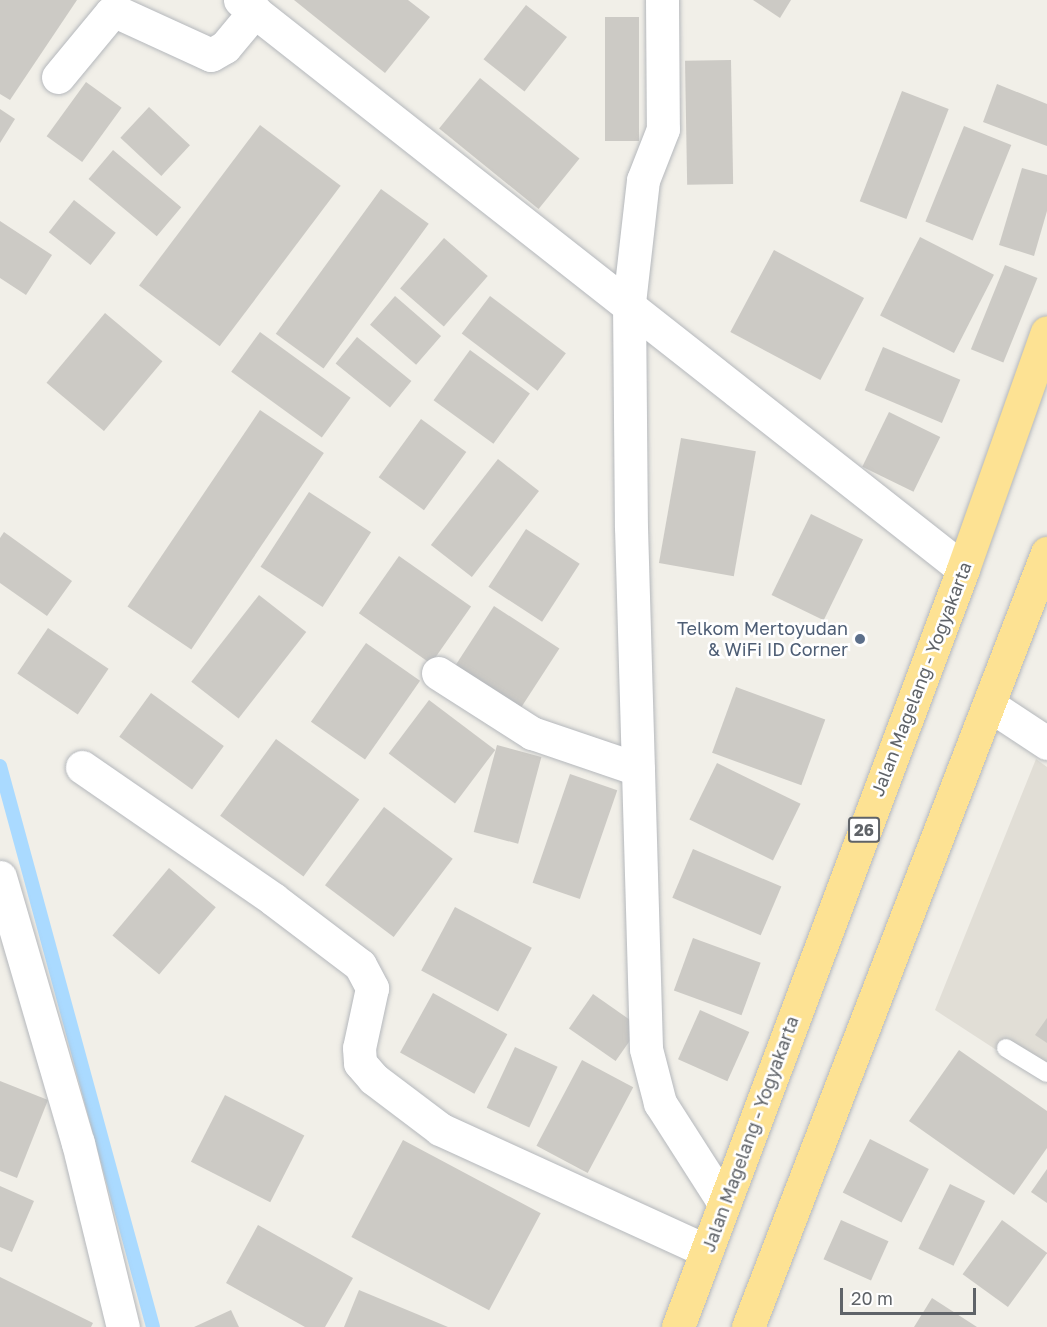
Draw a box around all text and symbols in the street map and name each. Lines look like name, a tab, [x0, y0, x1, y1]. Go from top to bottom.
street label: Jalan Magelang - Yogyakarta	[866, 559, 976, 799]
place label: Telkom Mertoyudan & WiFi ID Corner	[677, 618, 848, 660]
marker: Telkom Mertoyudan & WiFi ID Corner	[853, 632, 867, 646]
road number: 26	[848, 817, 880, 843]
street label: Jalan Magelang - Yogyakarta	[697, 1013, 803, 1255]
scale bar	[843, 1276, 980, 1314]
text: 20 m	[851, 1287, 893, 1309]

